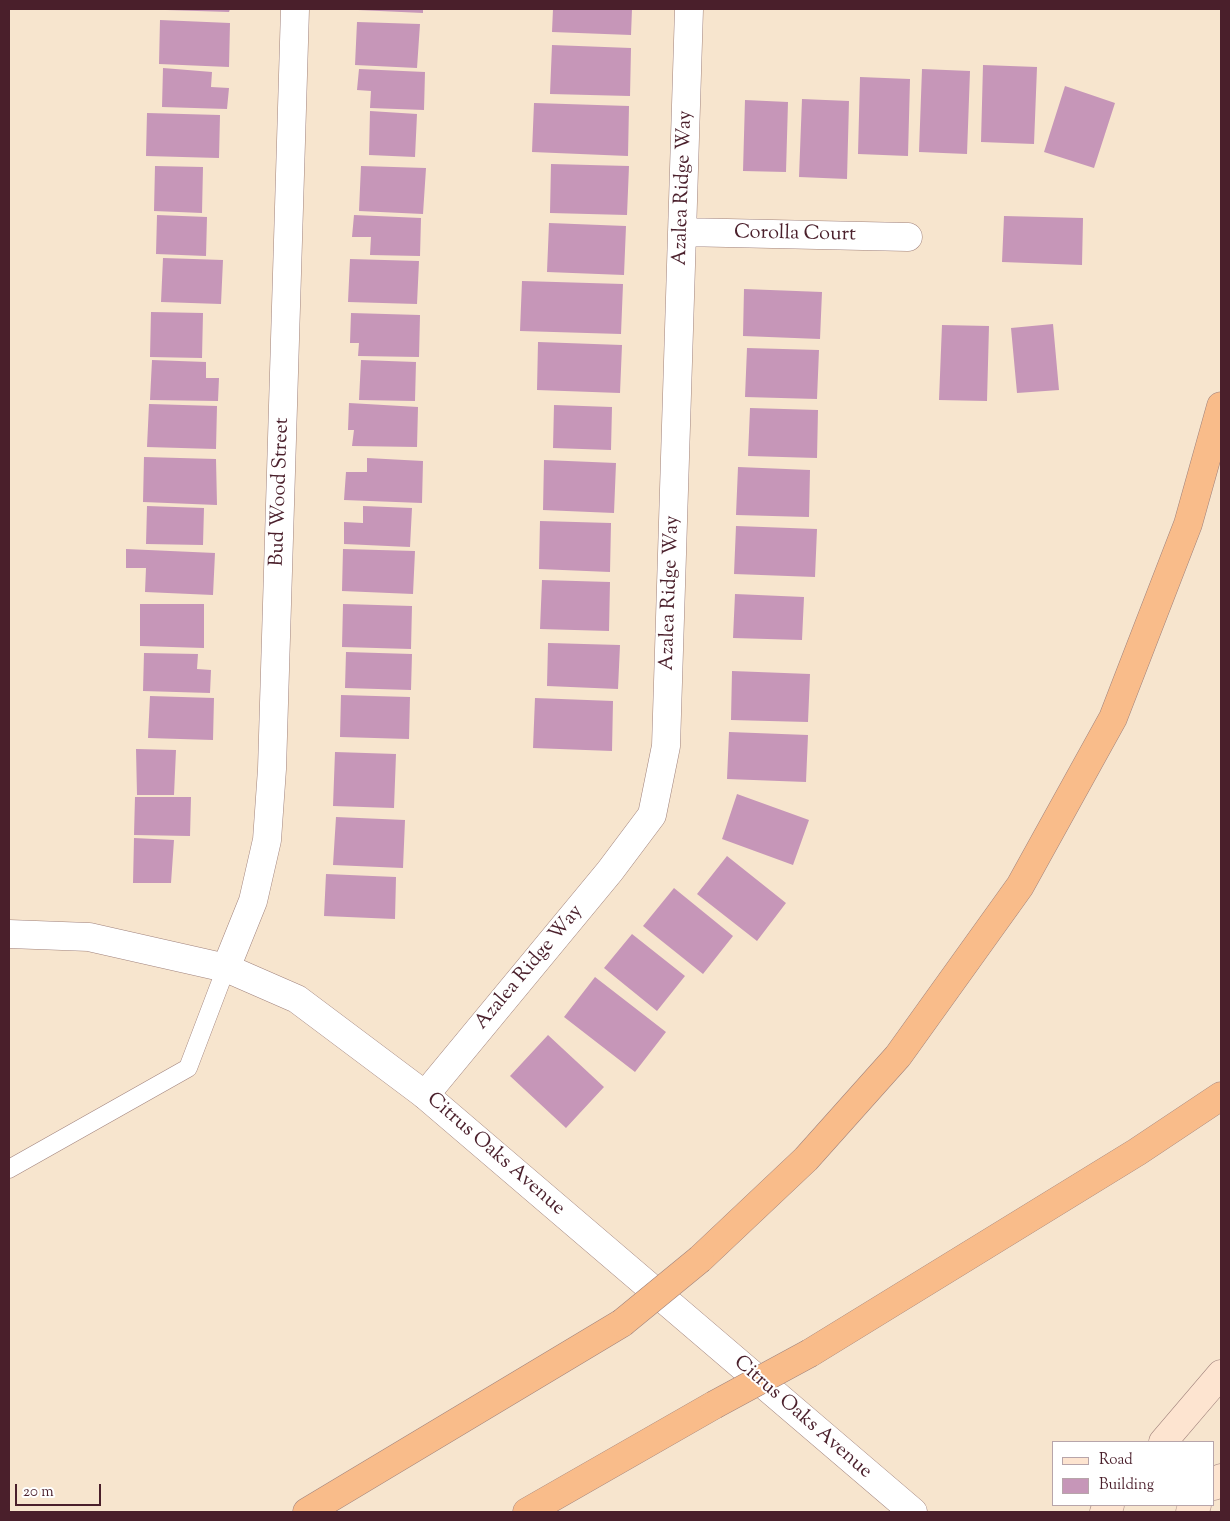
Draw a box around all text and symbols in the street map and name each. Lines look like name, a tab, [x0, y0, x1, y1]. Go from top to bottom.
street label: Azalea Ridge Way	[669, 110, 699, 266]
street label: Corolla Court	[734, 222, 856, 248]
street label: Bud Wood Street	[266, 417, 296, 567]
street label: Azalea Ridge Way	[656, 515, 686, 671]
street label: Azalea Ridge Way	[471, 901, 589, 1035]
street label: Citrus Oaks Avenue	[421, 1088, 569, 1222]
street label: Citrus Oaks Avenue	[728, 1351, 876, 1485]
legend	[1052, 1441, 1215, 1506]
text: Road	[1099, 1450, 1133, 1471]
scale bar	[18, 1474, 104, 1506]
text: Building	[1099, 1475, 1154, 1496]
text: 20 m	[23, 1482, 54, 1503]

